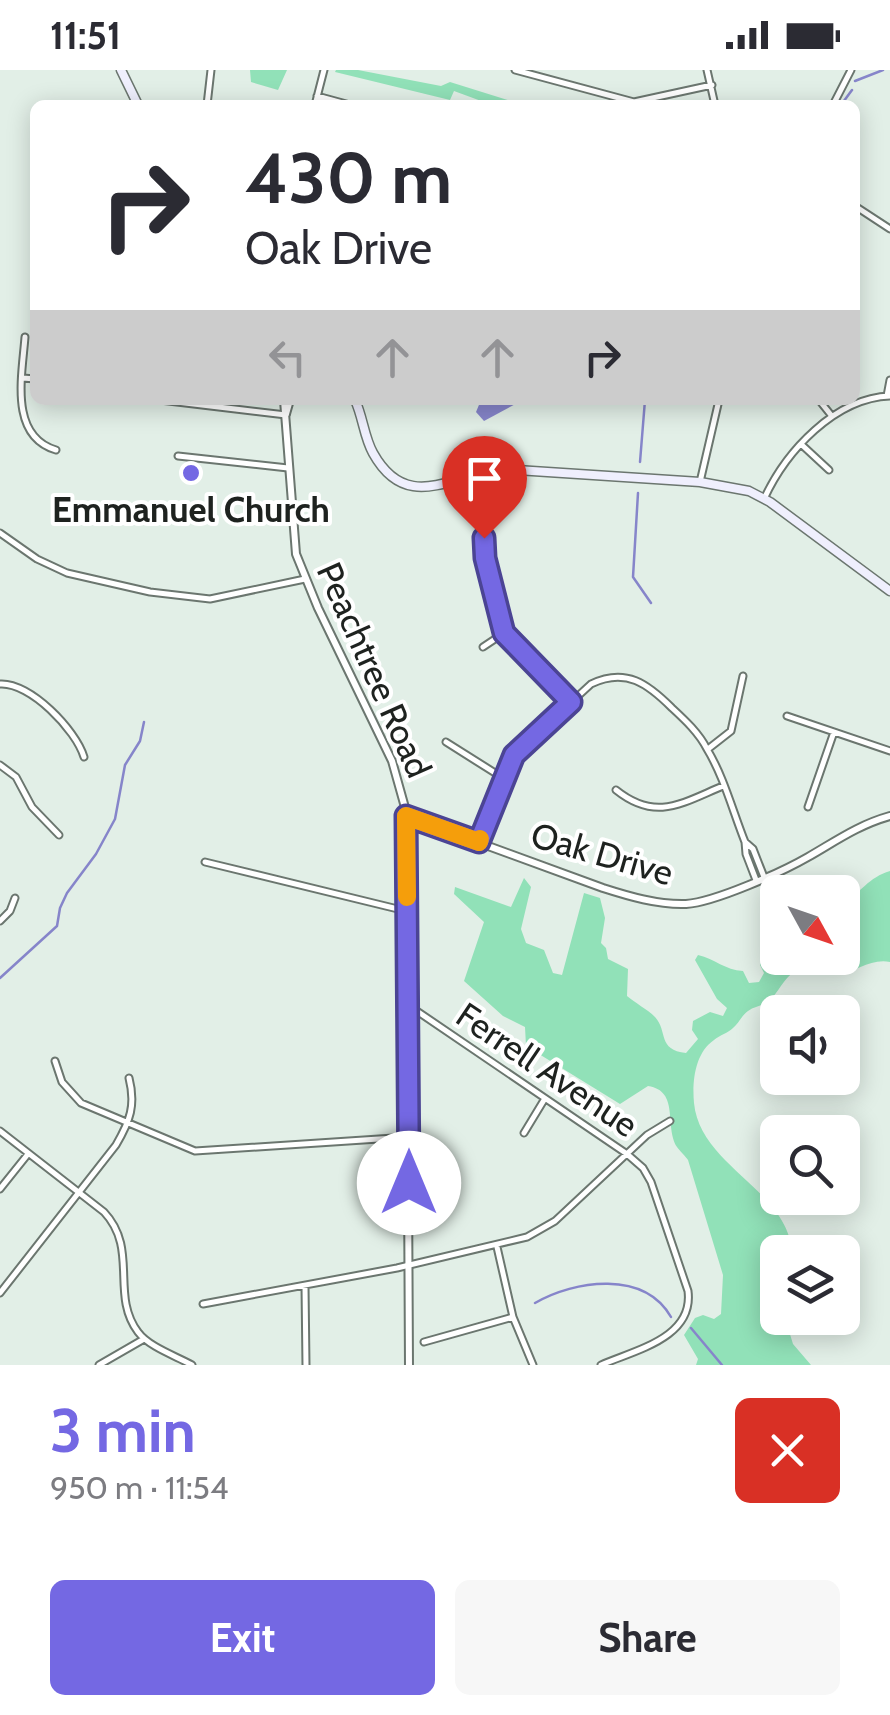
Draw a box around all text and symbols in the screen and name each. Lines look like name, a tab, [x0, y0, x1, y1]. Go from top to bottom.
text: 11:51	[50, 12, 121, 59]
text: 430 m	[245, 135, 452, 221]
icon: right	[80, 140, 210, 270]
text: Oak Drive	[245, 221, 432, 275]
icon: left	[260, 330, 315, 385]
icon: ahead	[365, 330, 420, 385]
icon: ahead	[470, 330, 525, 385]
icon: right	[575, 330, 630, 385]
pin	[442, 436, 527, 539]
icon: arrive	[457, 451, 512, 506]
marker: Emmanuel Church	[180, 462, 202, 484]
place label: Emmanuel Church	[52, 488, 330, 531]
street label: Peachtree Road	[308, 556, 441, 784]
street label: Oak Drive	[526, 813, 678, 894]
north arrow	[760, 875, 860, 975]
map controls	[760, 875, 860, 1335]
street label: Ferrell Avenue	[448, 993, 646, 1146]
button: sound	[760, 995, 860, 1095]
button: search	[760, 1115, 860, 1215]
position arrow	[357, 1131, 461, 1235]
button: layers	[760, 1235, 860, 1335]
text: 3 min	[50, 1394, 196, 1467]
button: close	[735, 1398, 840, 1503]
text: 950 m · 11:54	[50, 1468, 228, 1507]
button: Exit	[50, 1580, 435, 1695]
button: Share	[455, 1580, 840, 1695]

